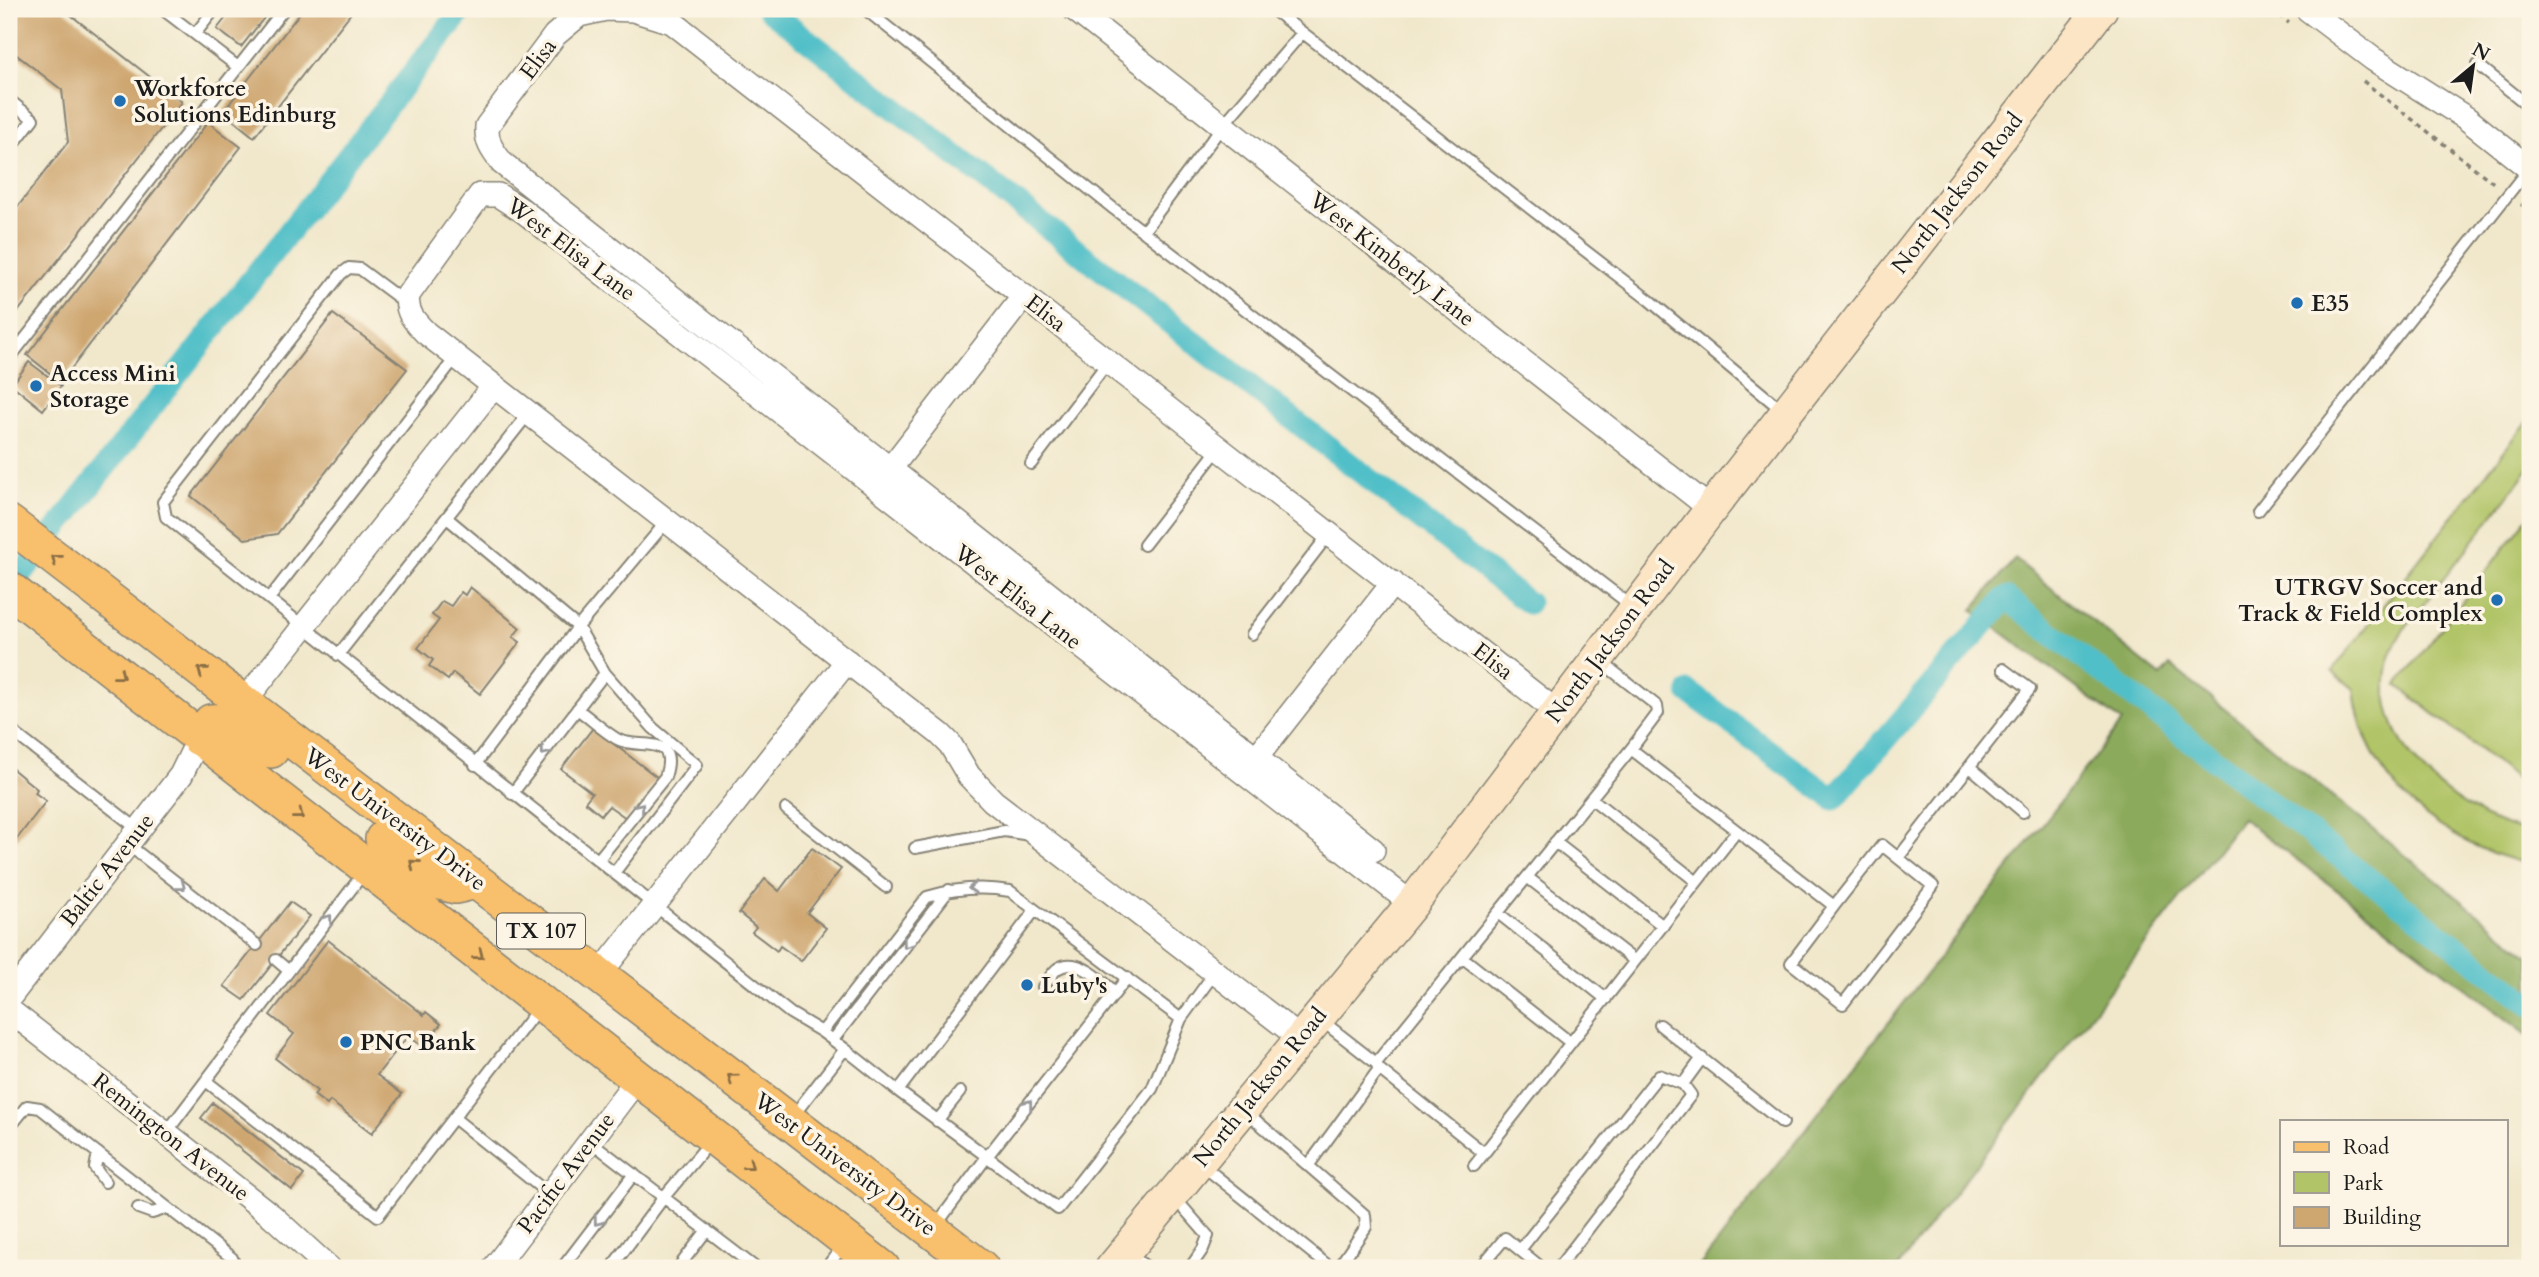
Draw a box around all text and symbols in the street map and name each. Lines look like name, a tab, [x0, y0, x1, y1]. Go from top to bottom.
street label: Elisa	[512, 32, 564, 86]
north arrow	[2438, 32, 2508, 102]
text: N	[2467, 37, 2495, 68]
place label: Workforce Solutions Edinburg	[133, 73, 336, 130]
marker: Workforce Solutions Edinburg	[112, 93, 128, 109]
street label: North Jackson Road	[1884, 105, 2030, 280]
street label: West Kimberly Lane	[1302, 184, 1481, 334]
street label: West Elisa Lane	[499, 189, 642, 308]
street label: Elisa	[1019, 287, 1073, 339]
place label: E35	[2311, 288, 2349, 319]
marker: E35	[2289, 295, 2305, 311]
place label: Access Mini Storage	[50, 358, 176, 415]
marker: Access Mini Storage	[28, 378, 44, 394]
street label: West Elisa Lane	[947, 537, 1088, 657]
street label: North Jackson Road	[1538, 552, 1682, 729]
one-way arrow	[51, 554, 64, 567]
place label: UTRGV Soccer and Track & Field Complex	[2238, 572, 2484, 629]
marker: UTRGV Soccer and Track & Field Complex	[2489, 592, 2505, 608]
street label: Elisa	[1466, 635, 1520, 687]
one-way arrow	[197, 666, 210, 679]
one-way arrow	[112, 667, 125, 680]
street label: West University Drive	[297, 739, 493, 898]
one-way arrow	[540, 743, 553, 756]
one-way arrow	[632, 803, 645, 815]
street label: Baltic Avenue	[53, 807, 161, 933]
one-way arrow	[292, 807, 304, 820]
one-way arrow	[410, 860, 422, 873]
one-way arrow	[174, 878, 186, 891]
one-way arrow	[967, 881, 978, 896]
road number: TX 107	[497, 914, 585, 948]
one-way arrow	[320, 915, 333, 927]
one-way arrow	[903, 936, 916, 948]
one-way arrow	[471, 946, 484, 959]
place label: Luby's	[1041, 970, 1108, 1001]
marker: Luby's	[1019, 977, 1035, 993]
street label: North Jackson Road	[1186, 1000, 1334, 1173]
place label: PNC Bank	[360, 1027, 476, 1058]
marker: PNC Bank	[338, 1034, 354, 1050]
street label: Remington Avenue	[86, 1066, 256, 1208]
one-way arrow	[728, 1073, 740, 1086]
street label: West University Drive	[747, 1084, 943, 1243]
one-way arrow	[1020, 1099, 1033, 1111]
street label: Pacific Avenue	[510, 1106, 622, 1240]
legend	[2280, 1120, 2508, 1246]
text: Road	[2343, 1133, 2389, 1162]
one-way arrow	[742, 1156, 754, 1169]
text: Park	[2343, 1169, 2384, 1198]
text: Building	[2343, 1203, 2421, 1232]
one-way arrow	[593, 1214, 606, 1226]

